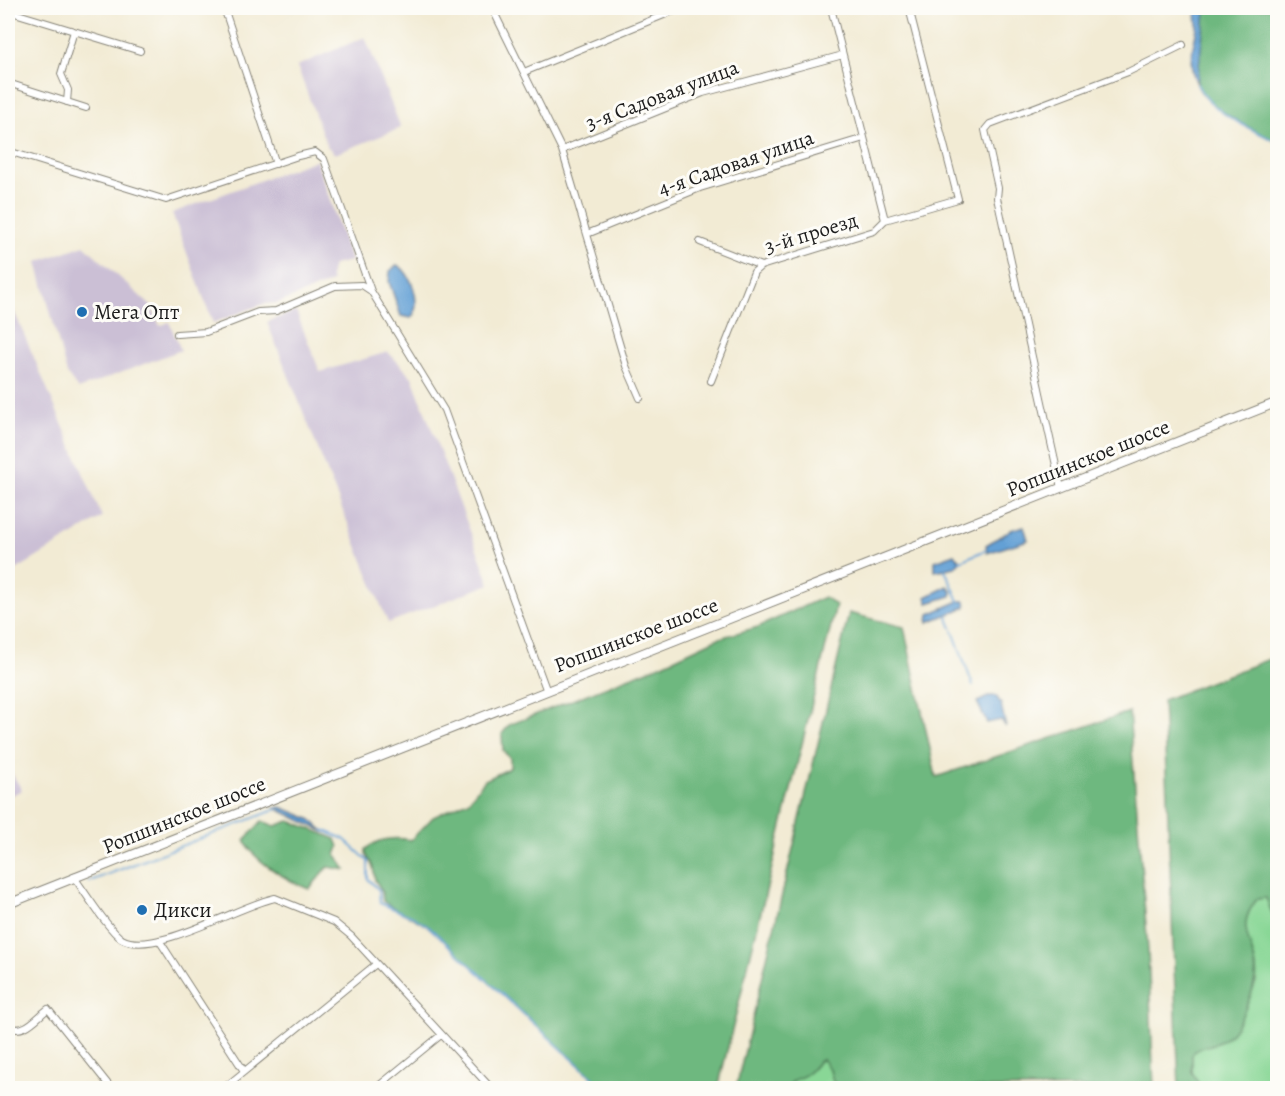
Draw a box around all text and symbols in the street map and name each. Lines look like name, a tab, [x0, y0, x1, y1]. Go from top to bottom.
street label: 3-я Садовая улица	[581, 53, 743, 137]
street label: 4-я Садовая улица	[655, 123, 818, 203]
street label: 3-й проезд	[761, 206, 861, 260]
place label: Мега Опт	[94, 298, 179, 326]
marker: Мега Опт	[75, 305, 89, 319]
street label: Ропшинское шоссе	[1002, 412, 1174, 504]
street label: Ропшинское шоссе	[550, 591, 722, 679]
street label: Ропшинское шоссе	[98, 769, 270, 861]
place label: Дикси	[154, 896, 212, 924]
marker: Дикси	[135, 903, 149, 917]

